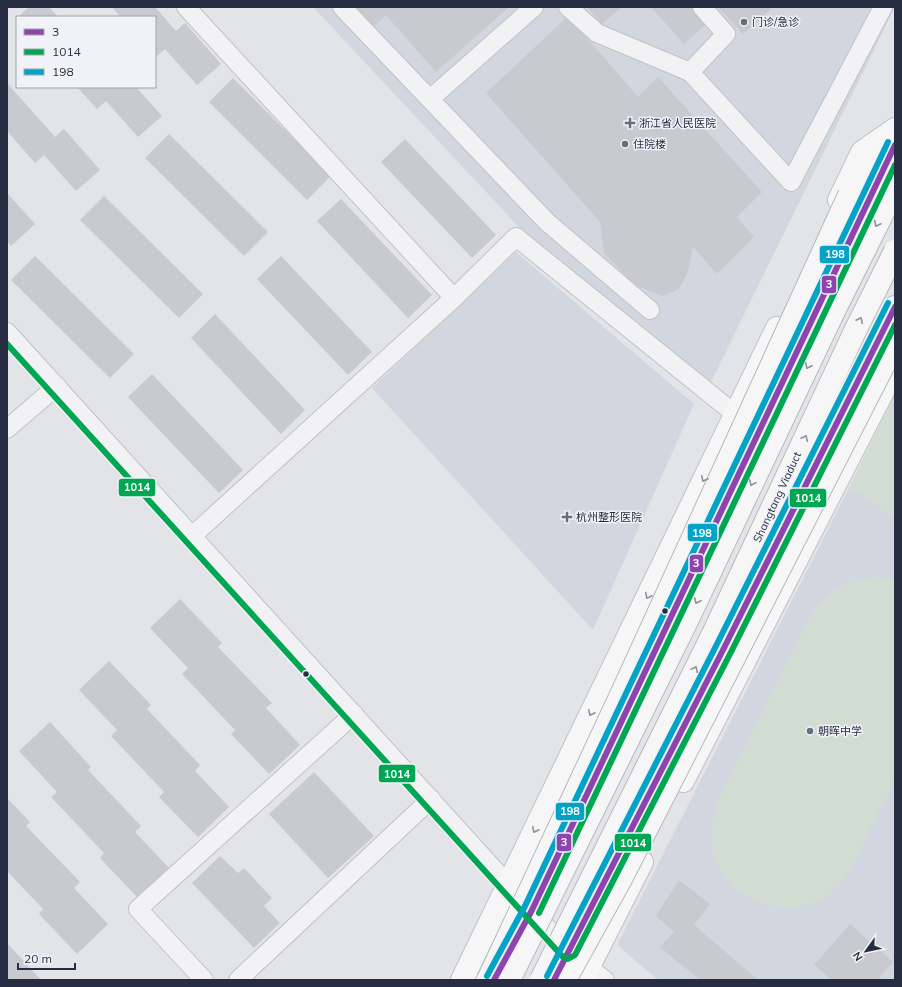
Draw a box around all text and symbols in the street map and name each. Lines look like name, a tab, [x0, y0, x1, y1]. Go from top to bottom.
place label: 门诊/急诊	[752, 15, 799, 29]
legend	[16, 16, 156, 88]
marker: 门诊/急诊	[739, 17, 749, 27]
text: 3	[52, 24, 59, 39]
text: 1014	[52, 44, 81, 59]
text: 198	[52, 64, 74, 79]
place label: 浙江省人民医院	[639, 116, 716, 130]
marker: 浙江省人民医院	[624, 117, 636, 129]
place label: 住院楼	[633, 137, 666, 151]
marker: 住院楼	[620, 139, 630, 149]
one-way arrow	[875, 220, 882, 227]
line badge: 198	[819, 245, 850, 264]
text: 198	[825, 247, 845, 261]
line badge: 3	[821, 275, 837, 294]
text: 3	[826, 277, 833, 291]
one-way arrow	[855, 317, 863, 325]
one-way arrow	[805, 361, 813, 369]
one-way arrow	[800, 435, 808, 442]
street label: Shangtang Viaduct	[750, 449, 804, 545]
one-way arrow	[701, 475, 709, 482]
line badge: 1014	[118, 478, 156, 497]
one-way arrow	[749, 479, 757, 487]
text: 1014	[124, 480, 151, 494]
line badge: 1014	[789, 488, 827, 508]
text: 1014	[795, 491, 822, 505]
place label: 杭州整形医院	[576, 510, 642, 524]
marker: 杭州整形医院	[561, 511, 573, 523]
line badge: 198	[687, 523, 718, 542]
text: 198	[692, 526, 712, 540]
line badge: 3	[689, 554, 704, 573]
text: 3	[693, 556, 700, 570]
one-way arrow	[645, 592, 653, 599]
one-way arrow	[694, 597, 702, 604]
unlabelled marker	[660, 606, 670, 616]
one-way arrow	[691, 666, 698, 674]
unlabelled marker	[301, 669, 311, 679]
one-way arrow	[588, 709, 596, 716]
place label: 朝晖中学	[818, 724, 862, 738]
marker: 朝晖中学	[805, 726, 815, 736]
line badge: 1014	[378, 764, 416, 783]
text: 1014	[384, 767, 411, 781]
line badge: 198	[555, 802, 585, 821]
text: 198	[560, 804, 580, 818]
one-way arrow	[532, 826, 540, 834]
line badge: 3	[556, 833, 572, 852]
line badge: 1014	[614, 833, 652, 852]
text: 3	[561, 835, 568, 849]
text: 1014	[620, 836, 647, 850]
north arrow	[846, 931, 886, 971]
scale bar	[18, 945, 75, 971]
text: N	[849, 949, 866, 964]
text: 20 m	[24, 951, 52, 966]

